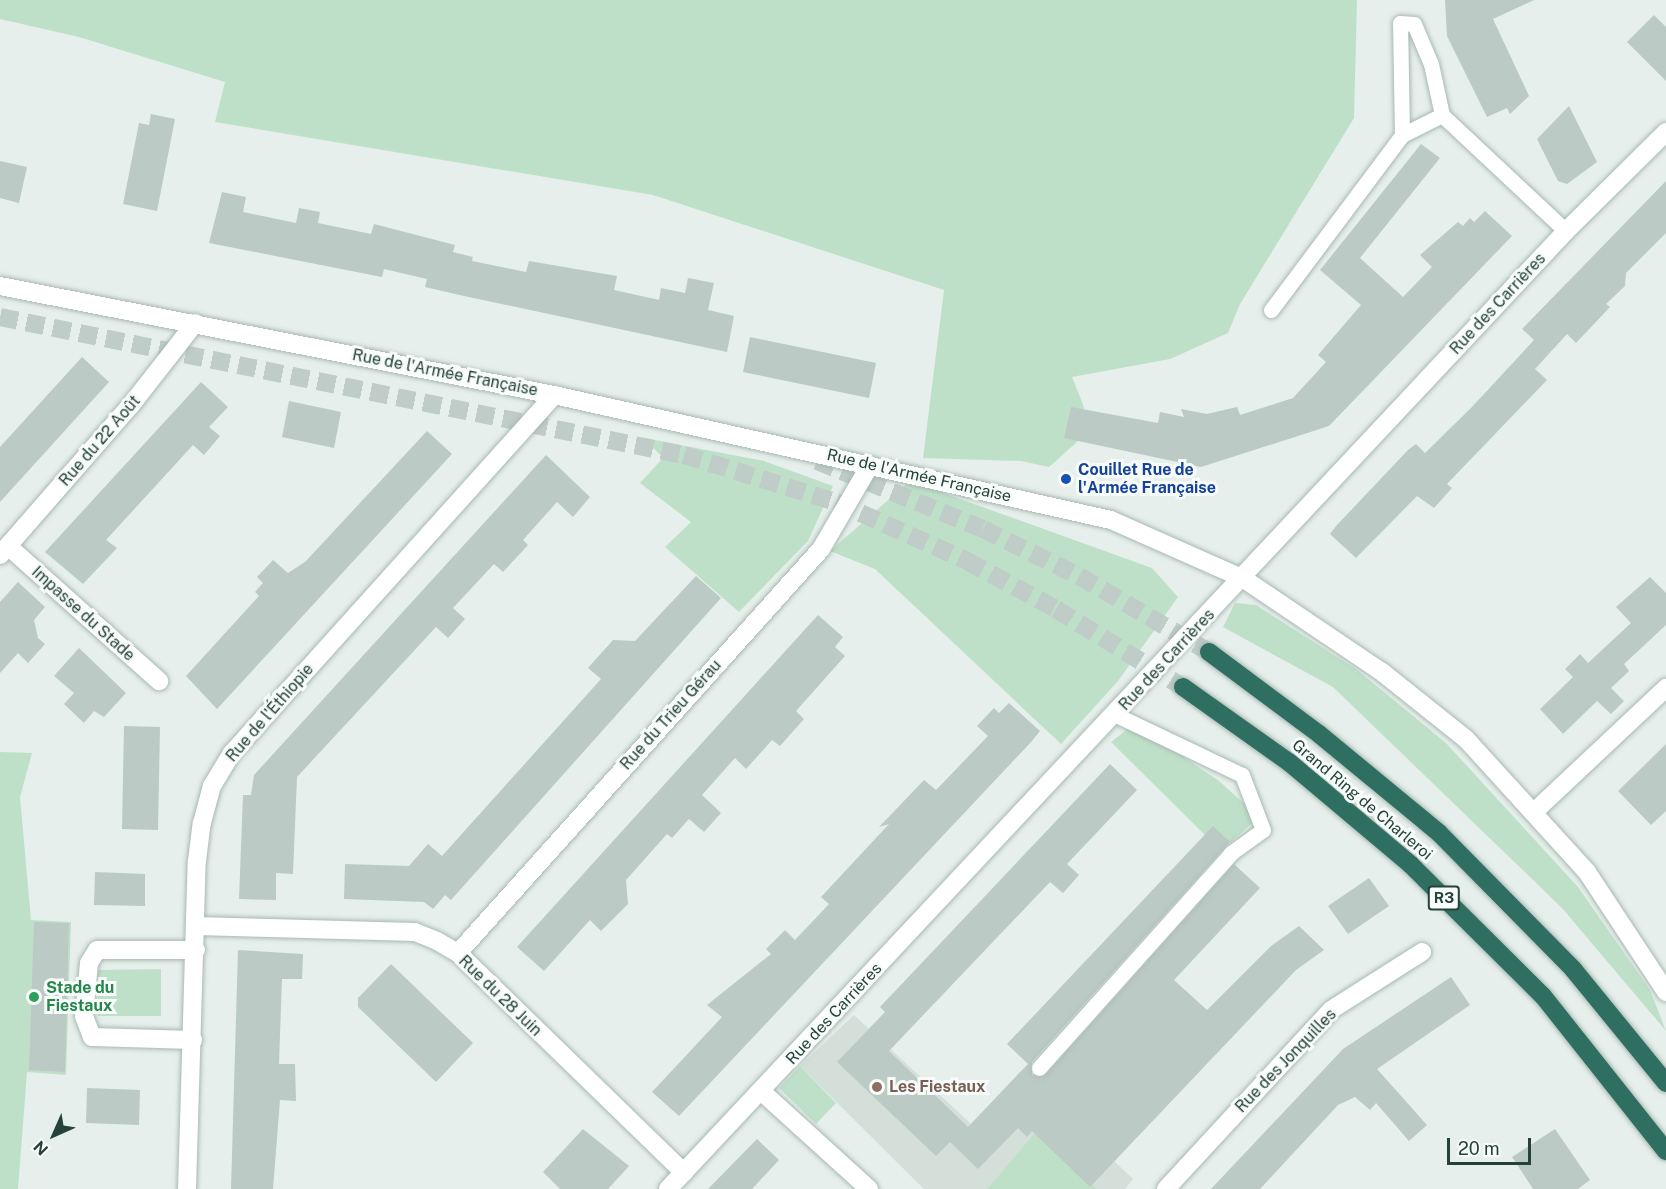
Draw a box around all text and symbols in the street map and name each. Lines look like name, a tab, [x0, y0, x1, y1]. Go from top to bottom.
street label: Rue des Carrières	[1446, 249, 1550, 359]
street label: Rue de l'Armée Française	[350, 346, 540, 400]
street label: Rue du 22 Août	[55, 392, 145, 490]
street label: Rue de l'Armée Française	[825, 445, 1013, 507]
place label: Couillet Rue de l'Armée Française	[1078, 460, 1216, 498]
marker: Couillet Rue de l'Armée Française	[1059, 472, 1073, 486]
street label: Impasse du Stade	[27, 563, 139, 665]
street label: Rue des Carrières	[1115, 605, 1219, 715]
street label: Rue du Trieu Gérau	[616, 656, 726, 774]
street label: Rue de l'Éthiopie	[222, 660, 318, 766]
street label: Grand Ring de Charleroi	[1288, 736, 1436, 864]
road number: R3	[1428, 886, 1460, 910]
street label: Rue du 28 Juin	[454, 951, 546, 1041]
street label: Rue des Carrières	[782, 959, 886, 1069]
place label: Stade du Fiestaux	[46, 978, 114, 1016]
marker: Stade du Fiestaux	[27, 990, 41, 1004]
street label: Rue des Jonquilles	[1231, 1005, 1341, 1117]
place label: Les Fiestaux	[889, 1077, 986, 1097]
marker: Les Fiestaux	[870, 1080, 884, 1094]
north arrow	[24, 1105, 84, 1165]
scale bar	[1450, 1126, 1534, 1164]
text: N	[30, 1137, 52, 1159]
text: 20 m	[1458, 1138, 1500, 1159]

